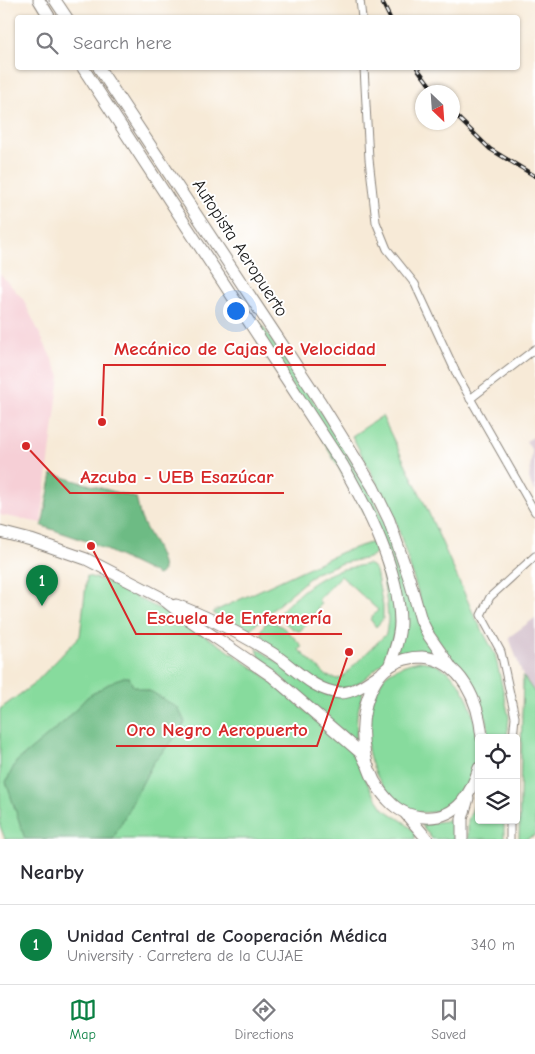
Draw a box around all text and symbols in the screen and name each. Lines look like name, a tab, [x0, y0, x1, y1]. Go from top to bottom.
search box	[15, 15, 520, 70]
icon: search	[33, 29, 61, 57]
text: Search here	[73, 32, 172, 54]
north arrow	[415, 85, 460, 130]
street label: Autopista Aeropuerto	[188, 175, 292, 321]
your location	[223, 298, 249, 324]
callout: Mecánico de Cajas de Velocidad	[104, 331, 386, 365]
text: Mecánico de Cajas de Velocidad	[114, 338, 376, 360]
callout: Azcuba - UEB Esazúcar	[70, 459, 284, 493]
text: Azcuba - UEB Esazúcar	[80, 466, 274, 488]
pin: 1	[26, 565, 58, 606]
callout: Escuela de Enfermería	[136, 600, 342, 634]
text: Escuela de Enfermería	[146, 607, 332, 629]
callout: Oro Negro Aeropuerto	[116, 712, 317, 746]
text: Oro Negro Aeropuerto	[126, 719, 308, 741]
map controls	[475, 734, 520, 824]
button: locate	[475, 734, 520, 779]
button: layers	[475, 779, 520, 824]
text: Nearby	[20, 860, 84, 884]
text: Unidad Central de Cooperación Médica	[67, 925, 387, 947]
text: 1	[33, 936, 39, 954]
text: 340 m	[471, 936, 515, 954]
text: University · Carretera de la CUJAE	[67, 947, 303, 965]
tab: Map	[69, 996, 97, 1043]
tab: Directions	[234, 996, 294, 1043]
tab: Saved	[431, 996, 466, 1043]

